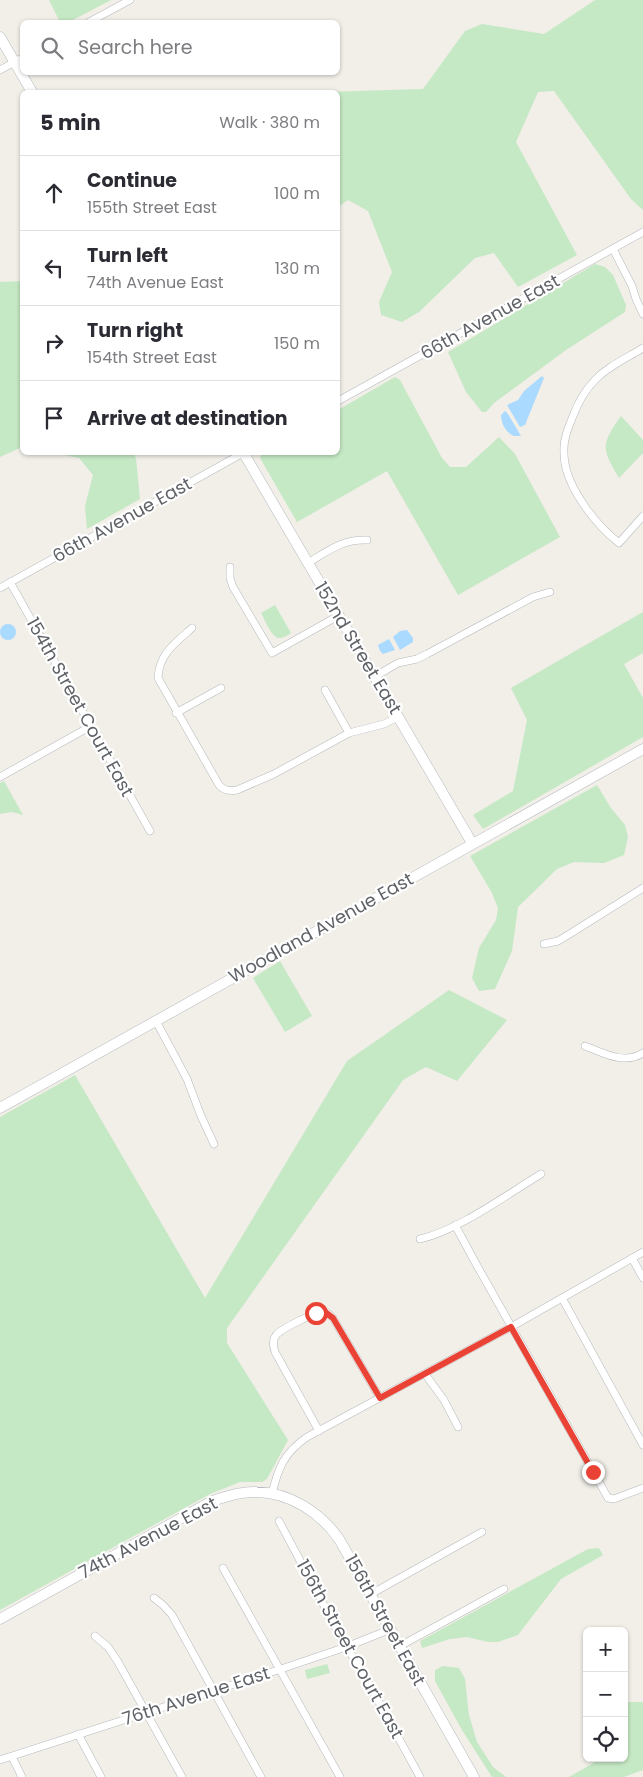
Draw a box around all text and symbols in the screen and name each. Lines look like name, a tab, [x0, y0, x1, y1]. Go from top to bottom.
search box	[20, 20, 340, 75]
icon: search	[38, 34, 66, 62]
text: Search here	[78, 34, 192, 61]
text: 5 min	[40, 108, 101, 137]
text: Walk · 380 m	[219, 111, 320, 134]
text: Continue	[87, 167, 177, 194]
icon: ahead	[40, 179, 68, 207]
text: 100 m	[274, 182, 320, 205]
text: 155th Street East	[87, 196, 217, 219]
text: Turn left	[87, 242, 168, 269]
icon: left	[40, 254, 68, 282]
text: 130 m	[275, 257, 320, 280]
street label: 66th Avenue East	[416, 268, 564, 365]
text: 74th Avenue East	[87, 271, 224, 294]
text: Turn right	[87, 317, 183, 344]
icon: right	[40, 329, 68, 357]
text: 150 m	[274, 332, 320, 355]
text: 154th Street East	[87, 346, 217, 369]
icon: arrive	[40, 404, 68, 432]
text: Arrive at destination	[87, 405, 288, 432]
street label: 66th Avenue East	[48, 471, 196, 568]
street label: 152nd Street East	[309, 577, 408, 719]
street label: 154th Street Court East	[21, 613, 140, 801]
street label: Woodland Avenue East	[224, 866, 418, 989]
route start	[305, 1302, 328, 1325]
route end	[582, 1461, 605, 1484]
street label: 74th Avenue East	[74, 1490, 222, 1585]
street label: 156th Street East	[339, 1550, 432, 1690]
street label: 156th Street Court East	[291, 1555, 410, 1743]
map controls	[583, 1627, 628, 1762]
button: +	[583, 1627, 628, 1672]
street label: 76th Avenue East	[119, 1660, 273, 1731]
button: −	[583, 1672, 628, 1717]
button: locate	[583, 1717, 628, 1762]

